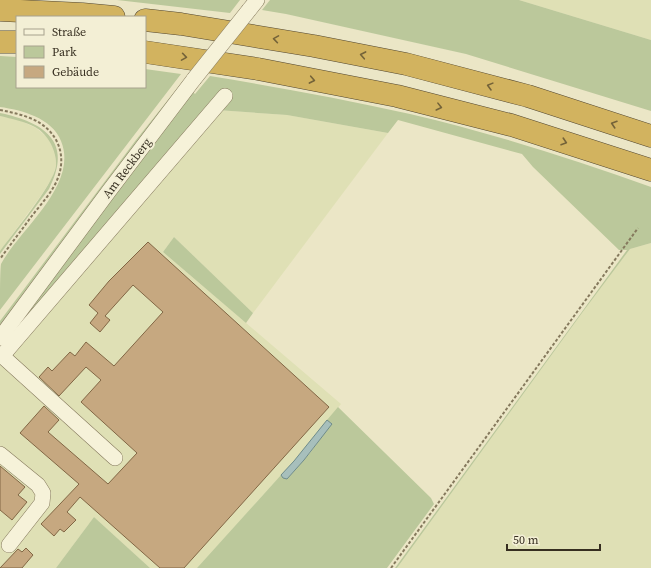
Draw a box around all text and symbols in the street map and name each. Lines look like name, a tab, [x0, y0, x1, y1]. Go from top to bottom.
legend	[16, 16, 146, 88]
text: Straße	[52, 24, 86, 40]
one-way arrow	[273, 35, 279, 44]
text: Park	[52, 44, 77, 60]
one-way arrow	[181, 52, 187, 61]
one-way arrow	[360, 52, 366, 60]
text: Gebäude	[52, 64, 99, 80]
one-way arrow	[309, 75, 315, 83]
one-way arrow	[486, 82, 493, 91]
one-way arrow	[435, 102, 442, 111]
one-way arrow	[611, 120, 618, 129]
street label: Am Reckberg	[99, 134, 155, 202]
one-way arrow	[560, 137, 567, 146]
scale bar	[507, 526, 600, 552]
text: 50 m	[513, 532, 539, 548]

